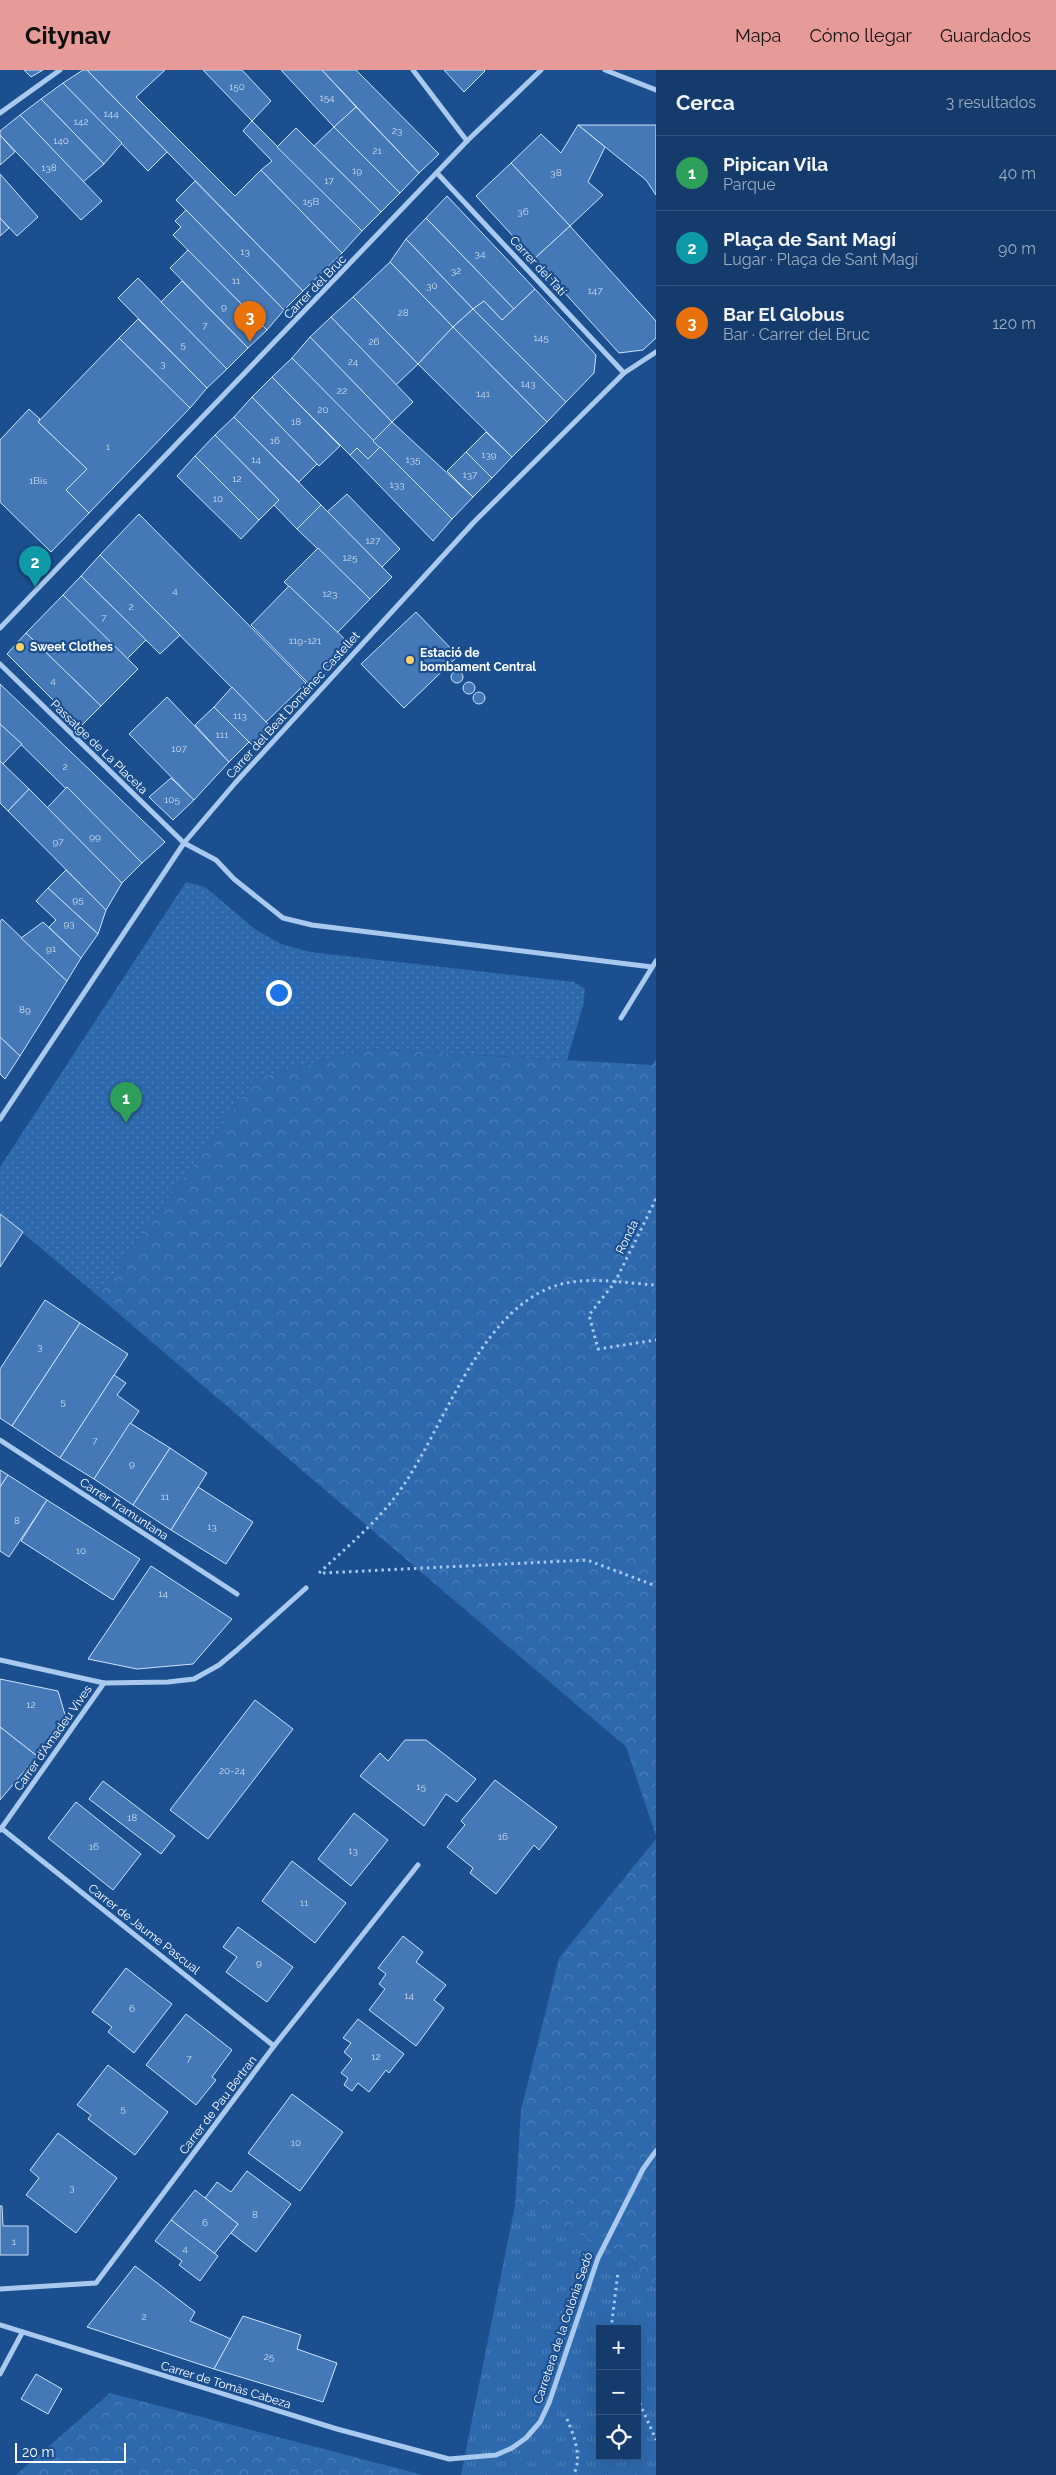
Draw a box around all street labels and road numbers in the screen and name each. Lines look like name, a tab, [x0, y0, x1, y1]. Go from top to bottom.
street label: Carrer del Tatí	[507, 233, 569, 299]
street label: Carrer del Bruc	[281, 252, 349, 322]
street label: Carrer del Beat Doménec Castellet	[223, 629, 363, 781]
street label: Passatge de La Placeta	[48, 697, 150, 797]
street label: Ronda	[613, 1218, 641, 1256]
street label: Carrer Tramuntana	[77, 1475, 171, 1543]
street label: Carrer d'Amadeu Vives	[11, 1682, 95, 1794]
street label: Carrer de Jaume Pascual	[85, 1881, 203, 1977]
street label: Carrer de Pau Bertran	[176, 2053, 260, 2157]
street label: Carretera de la Colònia Sedó	[530, 2251, 596, 2405]
street label: Carrer de Tomàs Cabeza	[159, 2359, 293, 2411]

